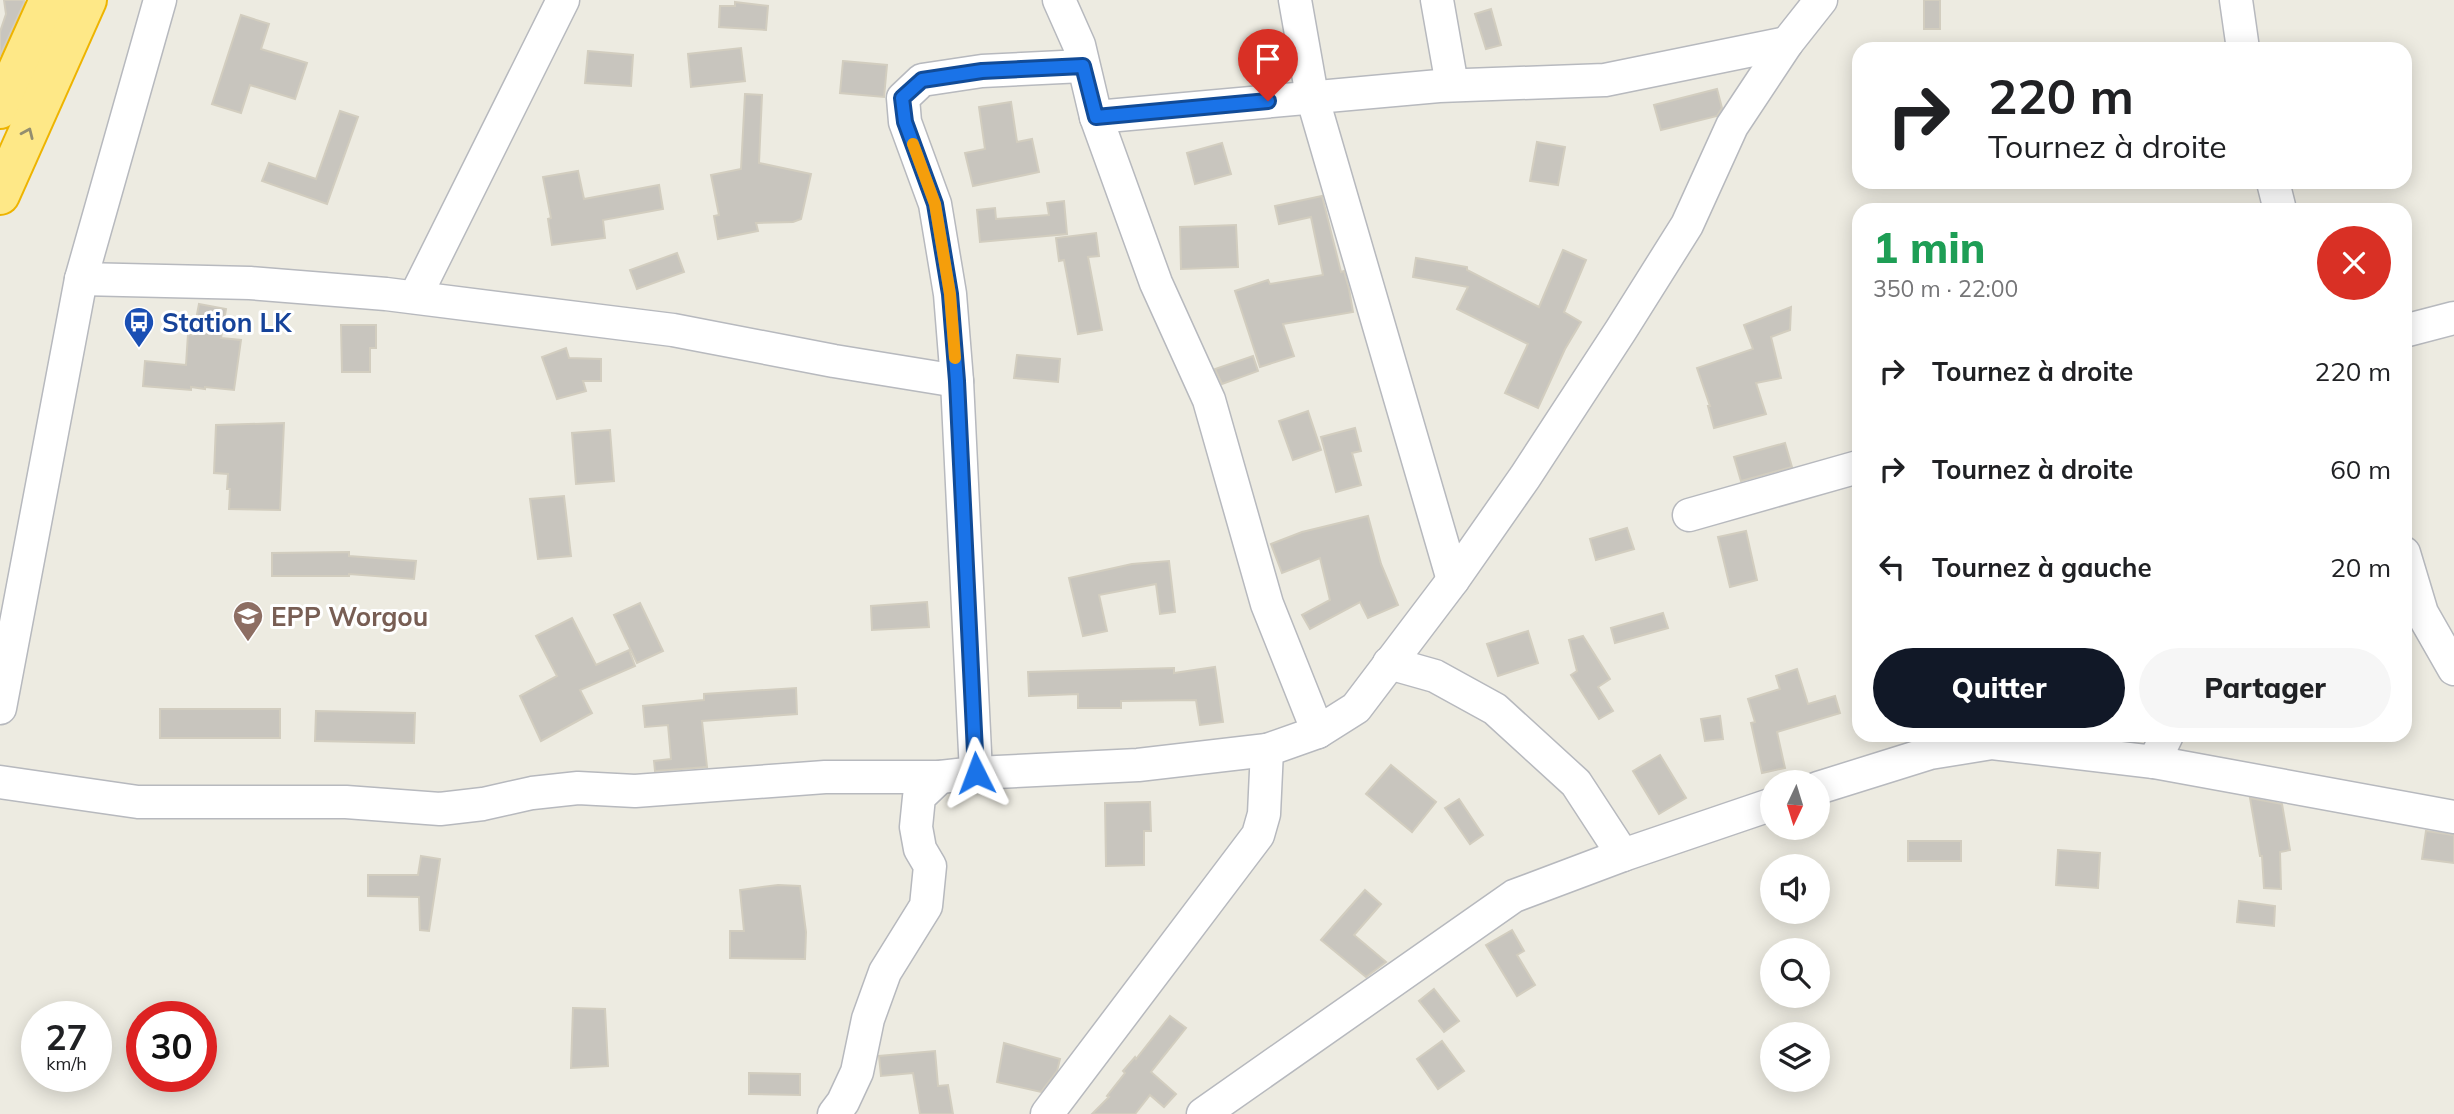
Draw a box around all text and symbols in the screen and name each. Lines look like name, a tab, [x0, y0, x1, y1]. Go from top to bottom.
pin	[1238, 29, 1298, 101]
icon: arrive	[1249, 40, 1287, 78]
text: 220 m	[1988, 65, 2134, 126]
icon: right	[1873, 70, 1964, 161]
text: Tournez à droite	[1988, 126, 2227, 166]
one-way arrow	[20, 128, 34, 140]
text: 1 min	[1873, 221, 1986, 274]
button: close	[2317, 226, 2391, 300]
text: 350 m · 22:00	[1873, 274, 2018, 303]
bus stop icon: Station LK	[122, 305, 156, 349]
place label: Station LK	[162, 306, 293, 339]
icon: right	[1873, 352, 1911, 390]
text: Tournez à droite	[1932, 355, 2133, 388]
text: 220 m	[2315, 355, 2391, 388]
icon: right	[1873, 450, 1911, 488]
text: Tournez à droite	[1932, 453, 2133, 486]
text: 60 m	[2330, 453, 2391, 486]
icon: left	[1873, 548, 1911, 586]
text: Tournez à gauche	[1932, 551, 2152, 584]
text: 20 m	[2330, 551, 2391, 584]
school or university icon: EPP Worgou	[231, 599, 265, 643]
place label: EPP Worgou	[271, 600, 428, 633]
button: Quitter	[1873, 648, 2125, 728]
button: Partager	[2139, 648, 2391, 728]
position arrow	[939, 736, 1013, 810]
north arrow	[1760, 770, 1830, 840]
map controls	[1760, 770, 1830, 1092]
button: sound	[1760, 854, 1830, 924]
button: search	[1760, 938, 1830, 1008]
speed limit sign: 30	[126, 1001, 217, 1092]
text: 27	[45, 1015, 88, 1059]
button: layers	[1760, 1022, 1830, 1092]
text: km/h	[46, 1052, 87, 1075]

